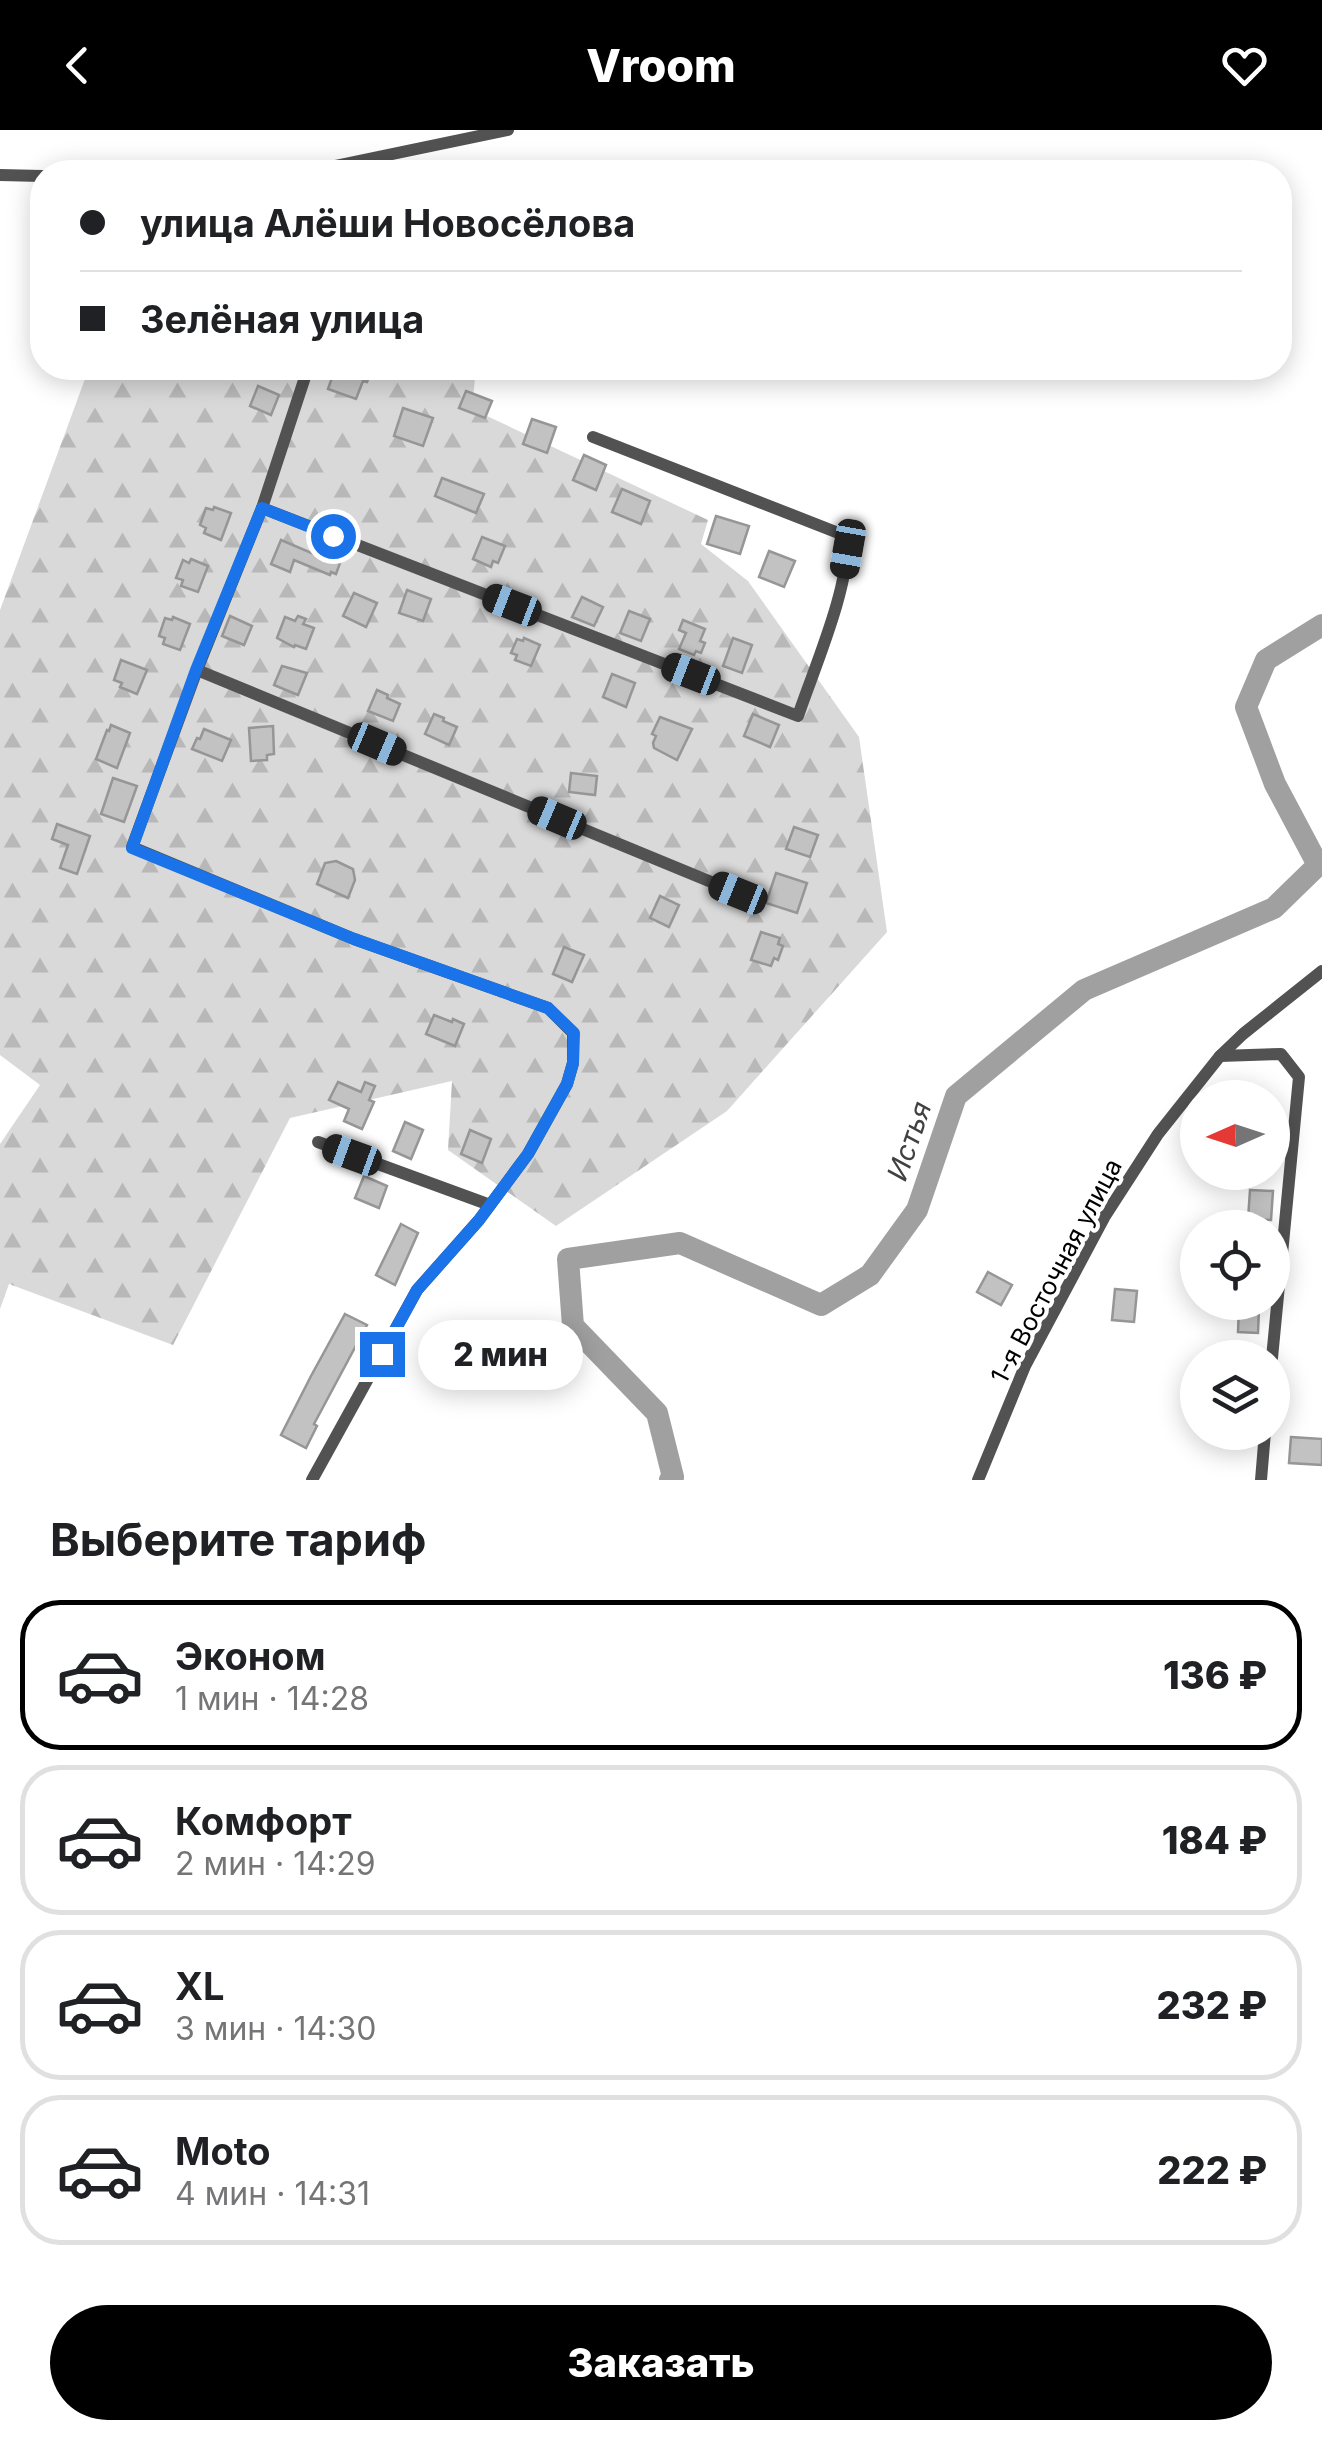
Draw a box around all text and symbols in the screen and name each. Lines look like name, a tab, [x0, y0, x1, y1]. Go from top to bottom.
icon: back	[50, 38, 105, 93]
text: Vroom	[586, 38, 736, 93]
icon: heart	[1217, 38, 1272, 93]
text: улица Алёши Новосёлова	[140, 200, 635, 246]
text: Зелёная улица	[140, 296, 424, 342]
route start	[311, 514, 356, 559]
car	[828, 517, 868, 581]
car	[479, 580, 545, 630]
car	[658, 649, 724, 699]
car	[344, 718, 410, 770]
car	[524, 792, 590, 844]
car	[705, 868, 771, 918]
north arrow	[1180, 1080, 1290, 1190]
map controls	[1180, 1080, 1290, 1450]
water label: Истья	[880, 1097, 938, 1185]
car	[319, 1131, 385, 1179]
street label: 1-я Восточная улица	[984, 1154, 1128, 1388]
button: locate	[1180, 1210, 1290, 1320]
callout: 2 мин	[417, 1319, 582, 1389]
route end	[360, 1332, 405, 1377]
text: 2 мин	[453, 1335, 548, 1374]
button: layers	[1180, 1340, 1290, 1450]
text: Выберите тариф	[50, 1512, 426, 1567]
icon: car	[55, 1630, 145, 1720]
text: Эконом	[175, 1633, 326, 1679]
text: 136 ₽	[1163, 1652, 1267, 1698]
text: 1 мин · 14:28	[175, 1679, 369, 1718]
icon: car	[55, 1795, 145, 1885]
text: Комфорт	[175, 1798, 352, 1844]
text: 184 ₽	[1162, 1817, 1267, 1863]
text: 2 мин · 14:29	[175, 1844, 375, 1883]
icon: car	[55, 1960, 145, 2050]
text: XL	[175, 1963, 225, 2009]
text: 232 ₽	[1156, 1982, 1267, 2028]
text: 3 мин · 14:30	[175, 2009, 376, 2048]
icon: car	[55, 2125, 145, 2215]
text: Moto	[175, 2128, 271, 2174]
text: 222 ₽	[1157, 2147, 1267, 2193]
text: 4 мин · 14:31	[175, 2174, 370, 2213]
button: Заказать	[50, 2305, 1272, 2420]

